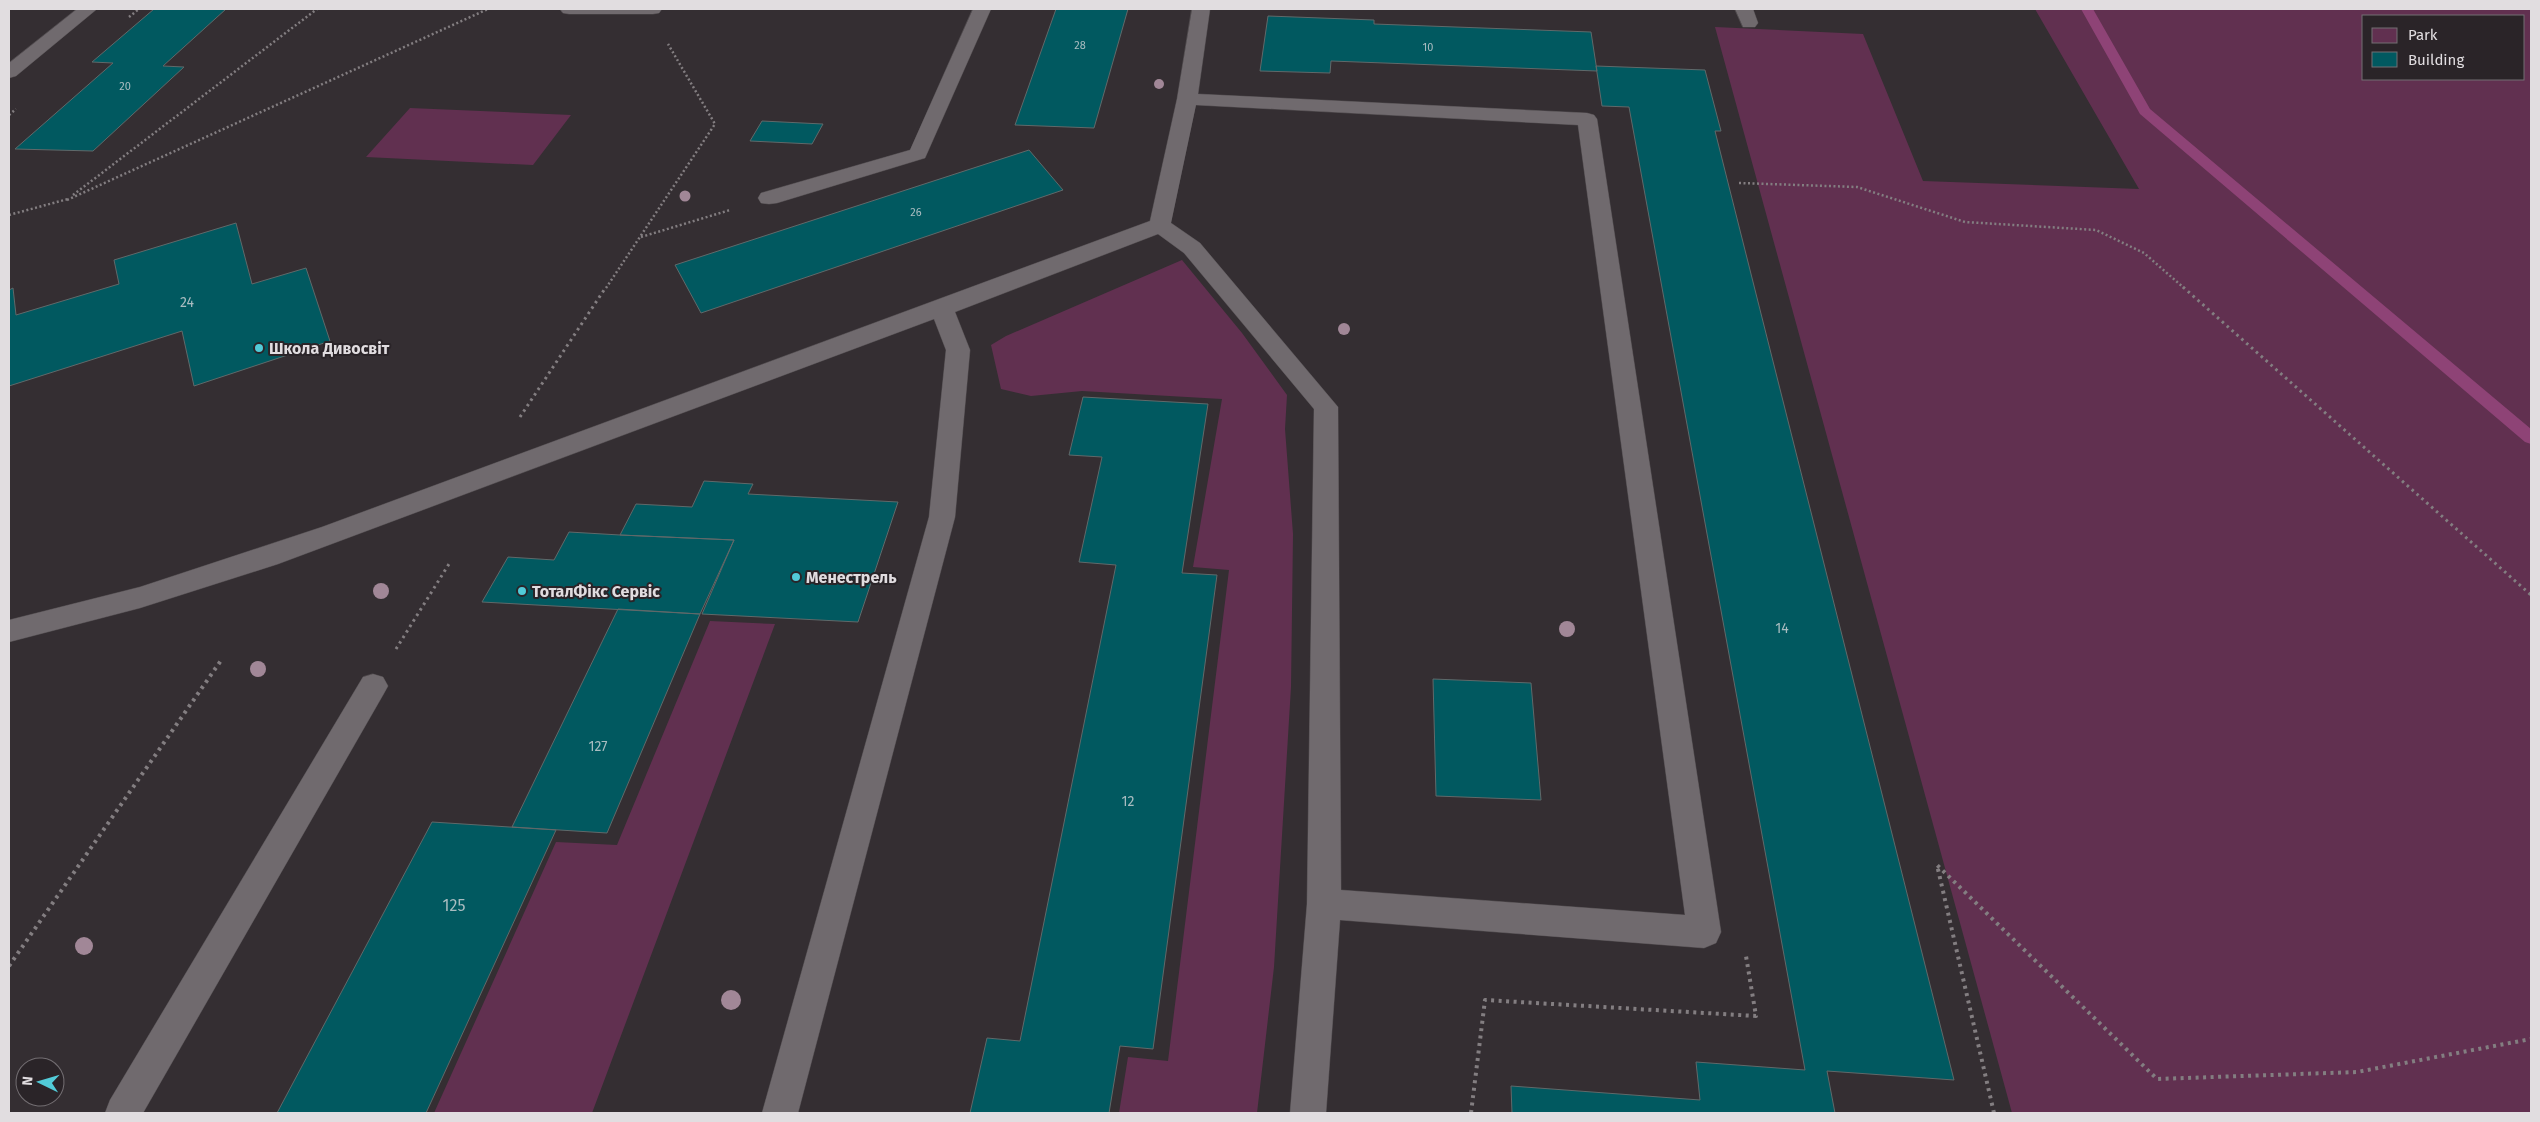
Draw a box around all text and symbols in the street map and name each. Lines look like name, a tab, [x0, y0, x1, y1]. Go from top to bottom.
legend	[2362, 15, 2525, 80]
text: Park	[2408, 26, 2438, 44]
house number: 28	[1074, 39, 1086, 52]
house number: 10	[1423, 41, 1433, 54]
text: Building	[2408, 51, 2464, 69]
house number: 20	[119, 80, 131, 93]
house number: 26	[910, 206, 922, 219]
house number: 24	[180, 294, 195, 311]
place label: Школа Дивосвіт	[269, 339, 390, 358]
marker: Школа Дивосвіт	[253, 342, 265, 354]
place label: Менестрель	[806, 568, 897, 587]
marker: Менестрель	[790, 571, 802, 583]
place label: ТоталФікс Сервіс	[532, 582, 660, 601]
marker: ТоталФікс Сервіс	[516, 585, 528, 597]
house number: 14	[1775, 620, 1789, 637]
house number: 127	[588, 738, 608, 755]
house number: 12	[1122, 793, 1135, 810]
house number: 125	[443, 896, 465, 915]
north arrow	[15, 1057, 65, 1107]
text: N	[19, 1076, 36, 1086]

